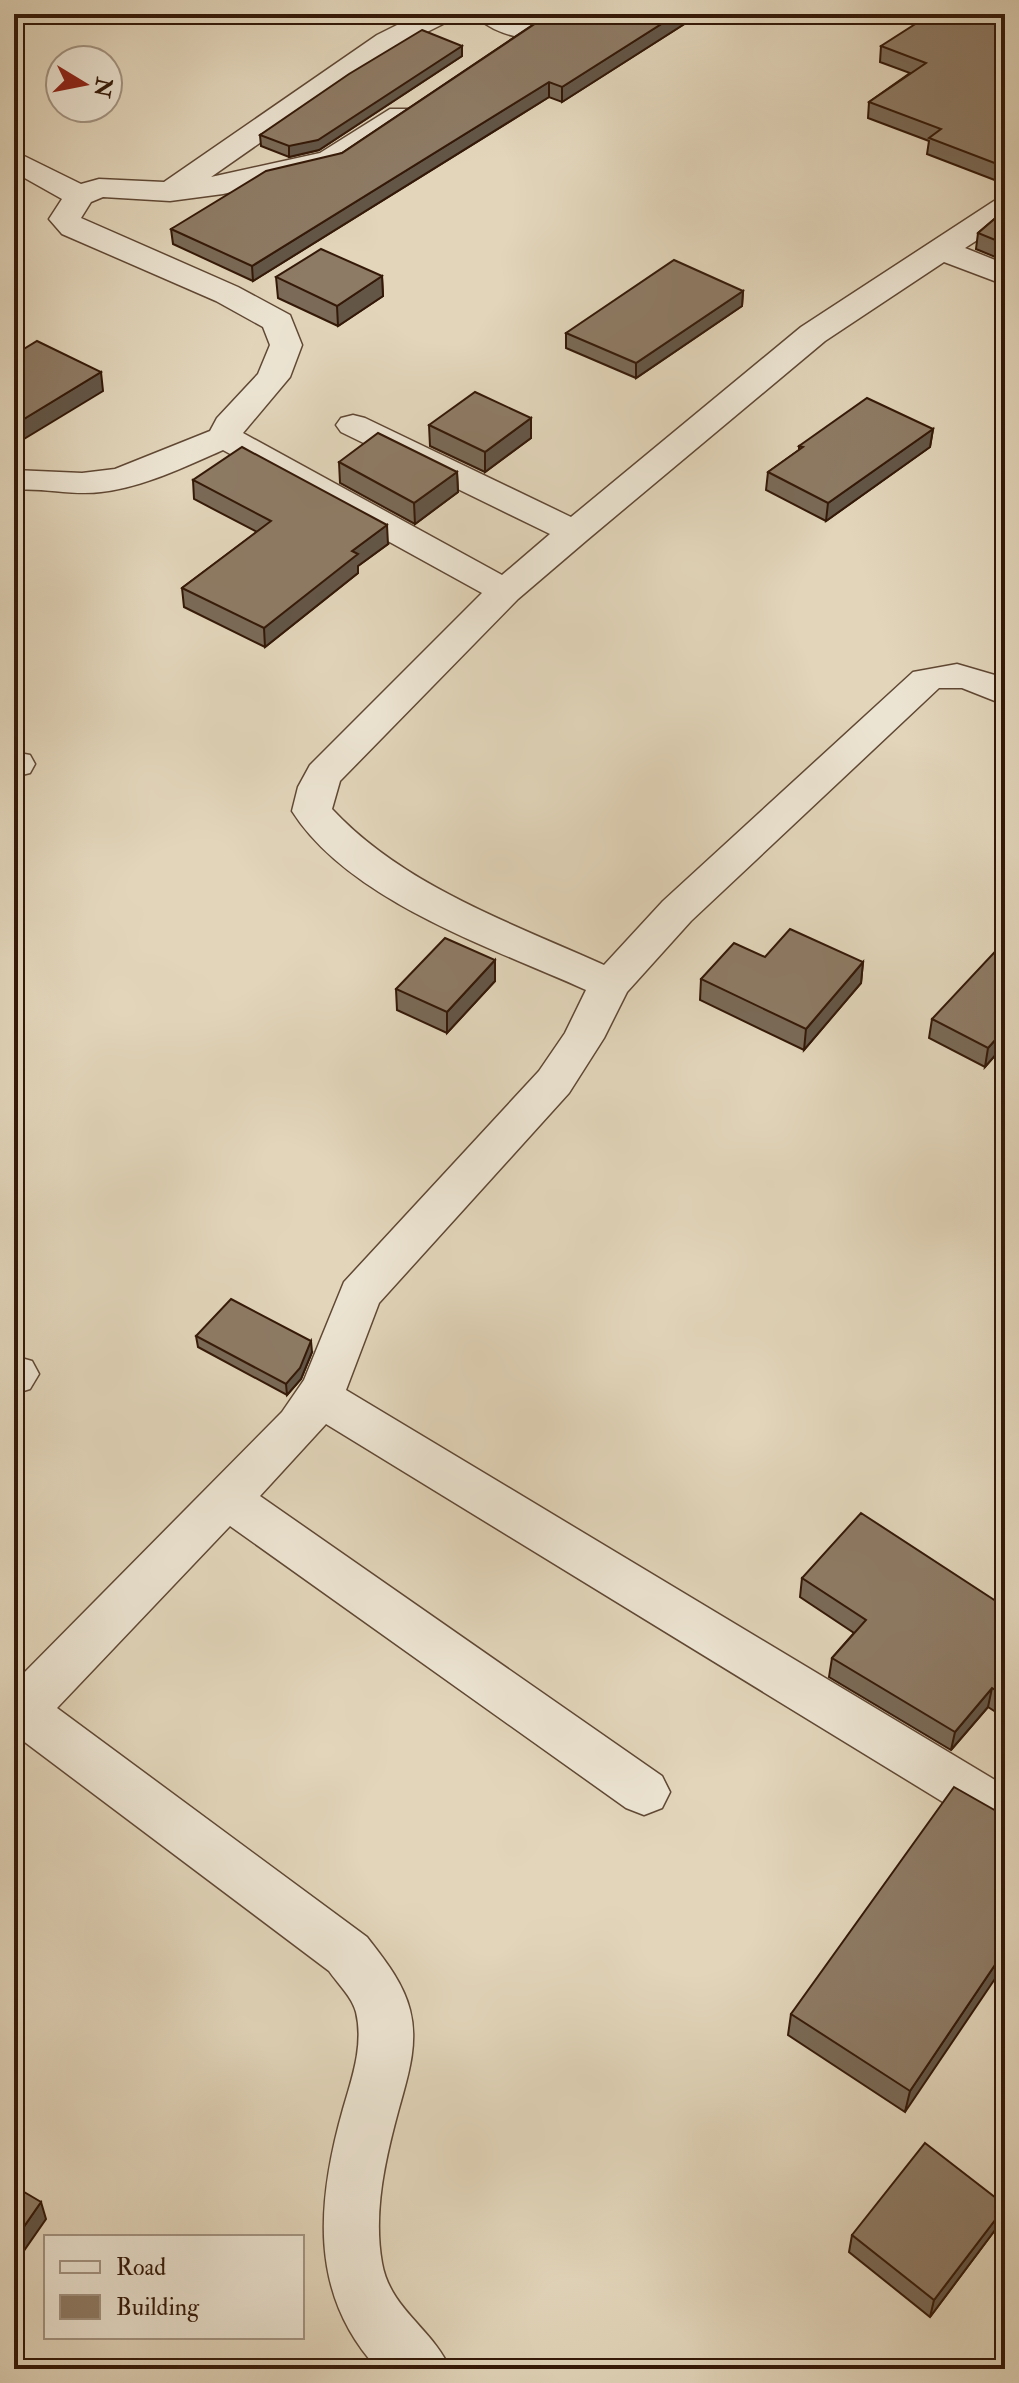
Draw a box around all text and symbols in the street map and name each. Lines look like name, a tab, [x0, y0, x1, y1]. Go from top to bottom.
north arrow	[44, 44, 124, 124]
text: N	[87, 74, 118, 100]
legend	[44, 2235, 304, 2339]
text: Road	[116, 2252, 166, 2283]
text: Building	[116, 2292, 200, 2323]

